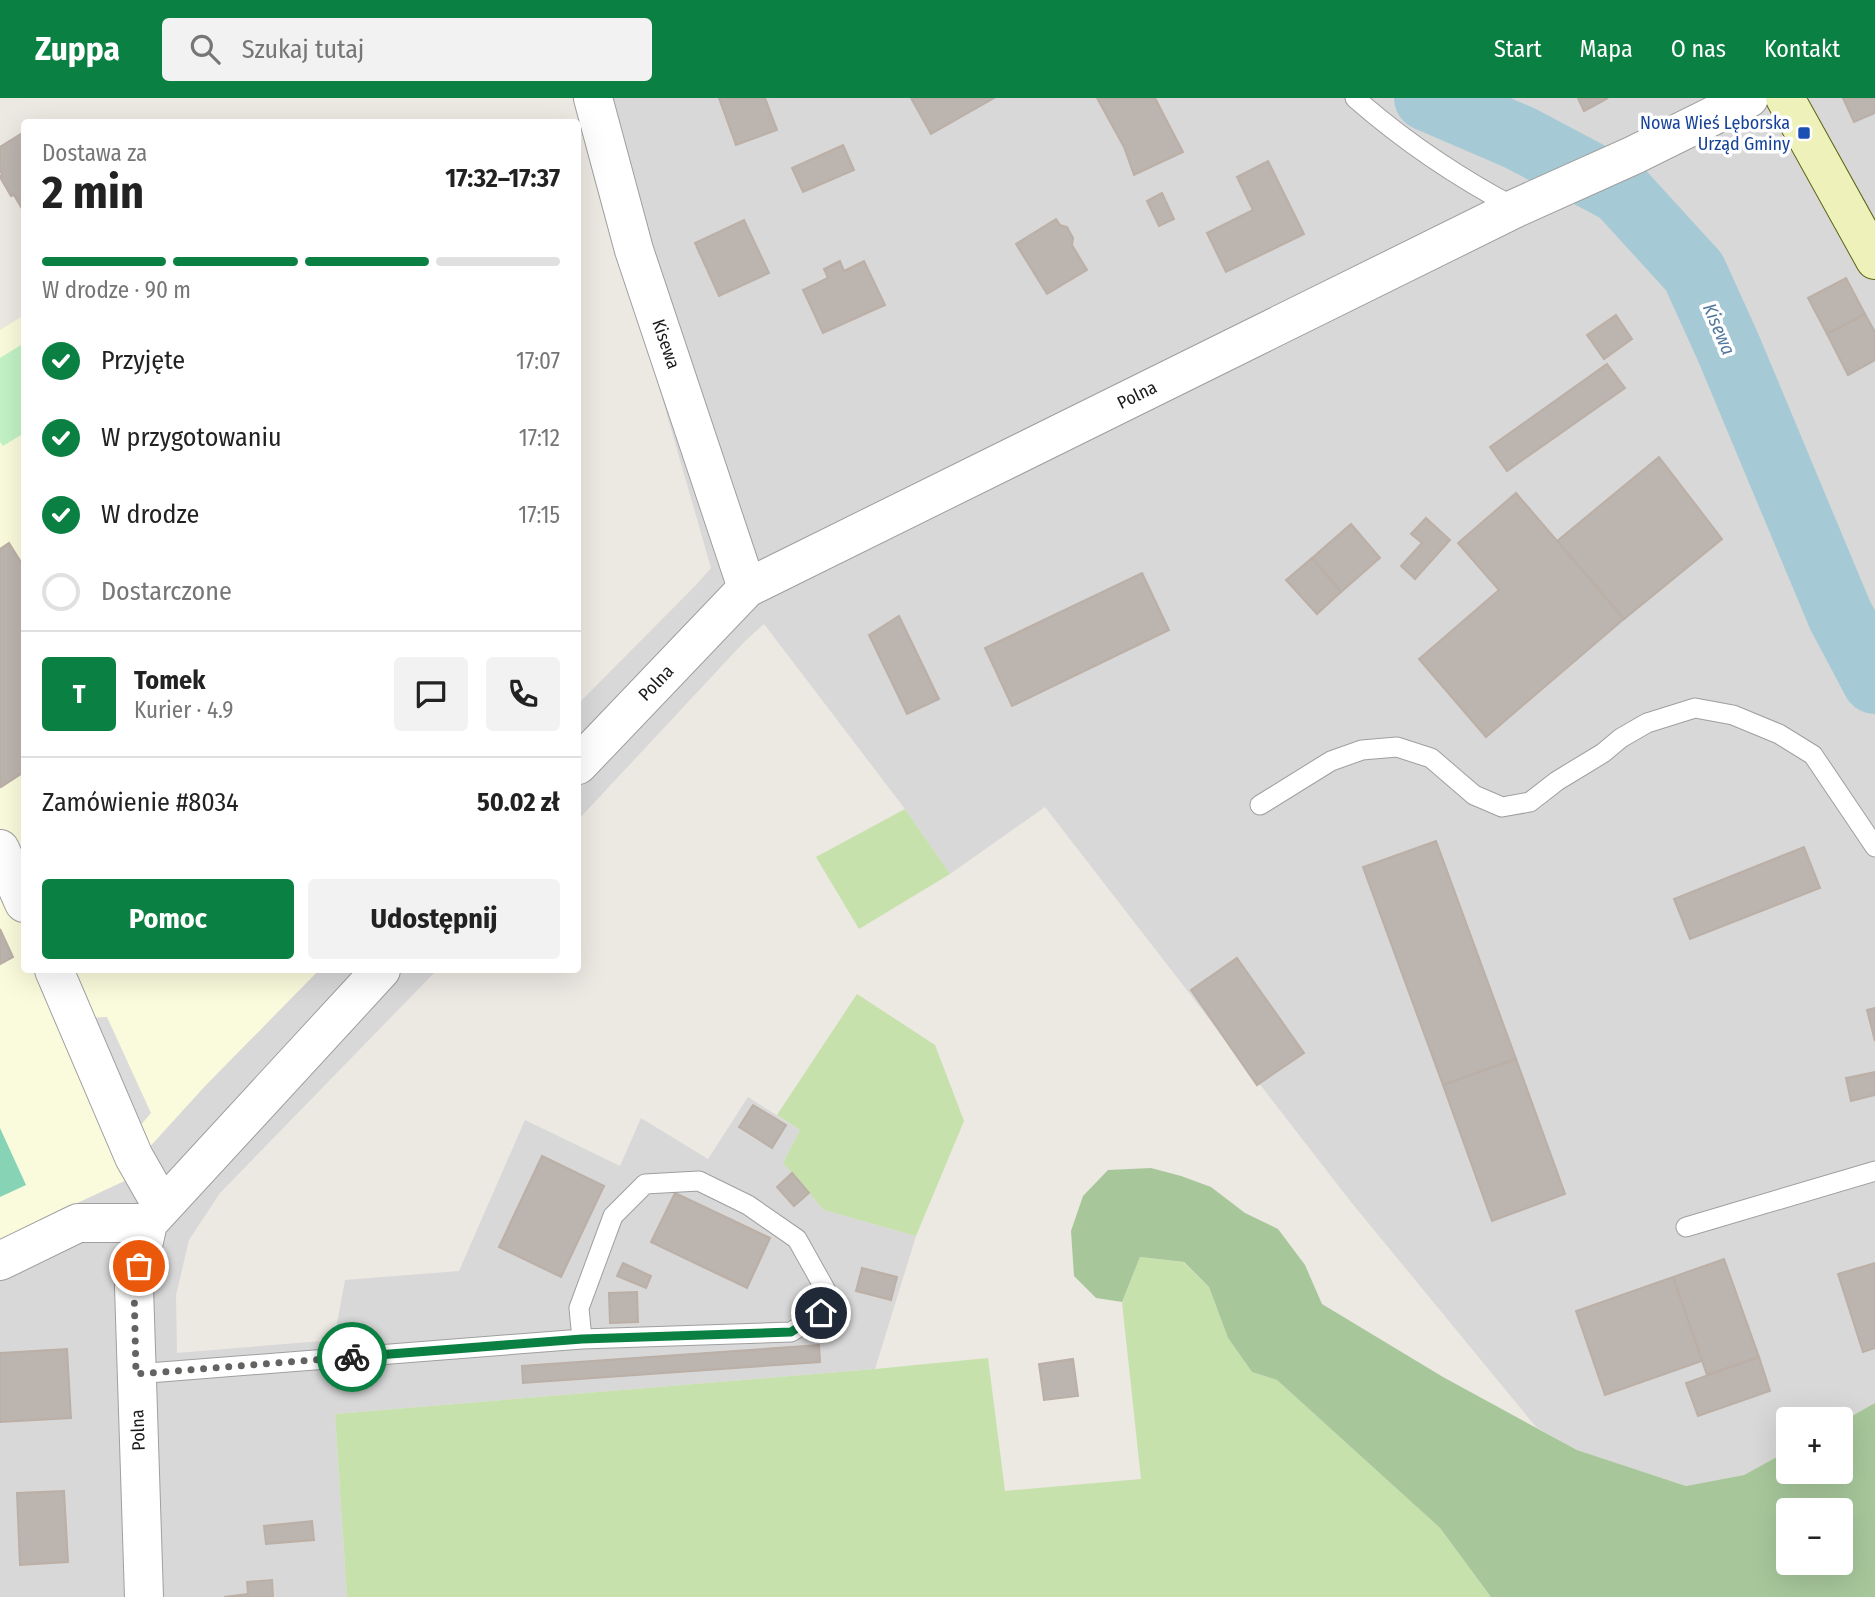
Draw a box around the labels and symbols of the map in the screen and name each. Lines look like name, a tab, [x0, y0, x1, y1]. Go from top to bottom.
place label: Nowa Wieś Lęborska Urząd Gminy	[1640, 112, 1790, 155]
marker: Nowa Wieś Lęborska Urząd Gminy	[1796, 125, 1812, 141]
water label: Kisewa	[1698, 300, 1740, 358]
street label: Kisewa	[647, 316, 685, 372]
street label: Polna	[1114, 376, 1161, 414]
street label: Polna	[634, 660, 678, 706]
pin	[109, 1236, 169, 1296]
pin	[791, 1283, 851, 1343]
courier	[317, 1322, 387, 1392]
street label: Polna	[126, 1409, 150, 1451]

